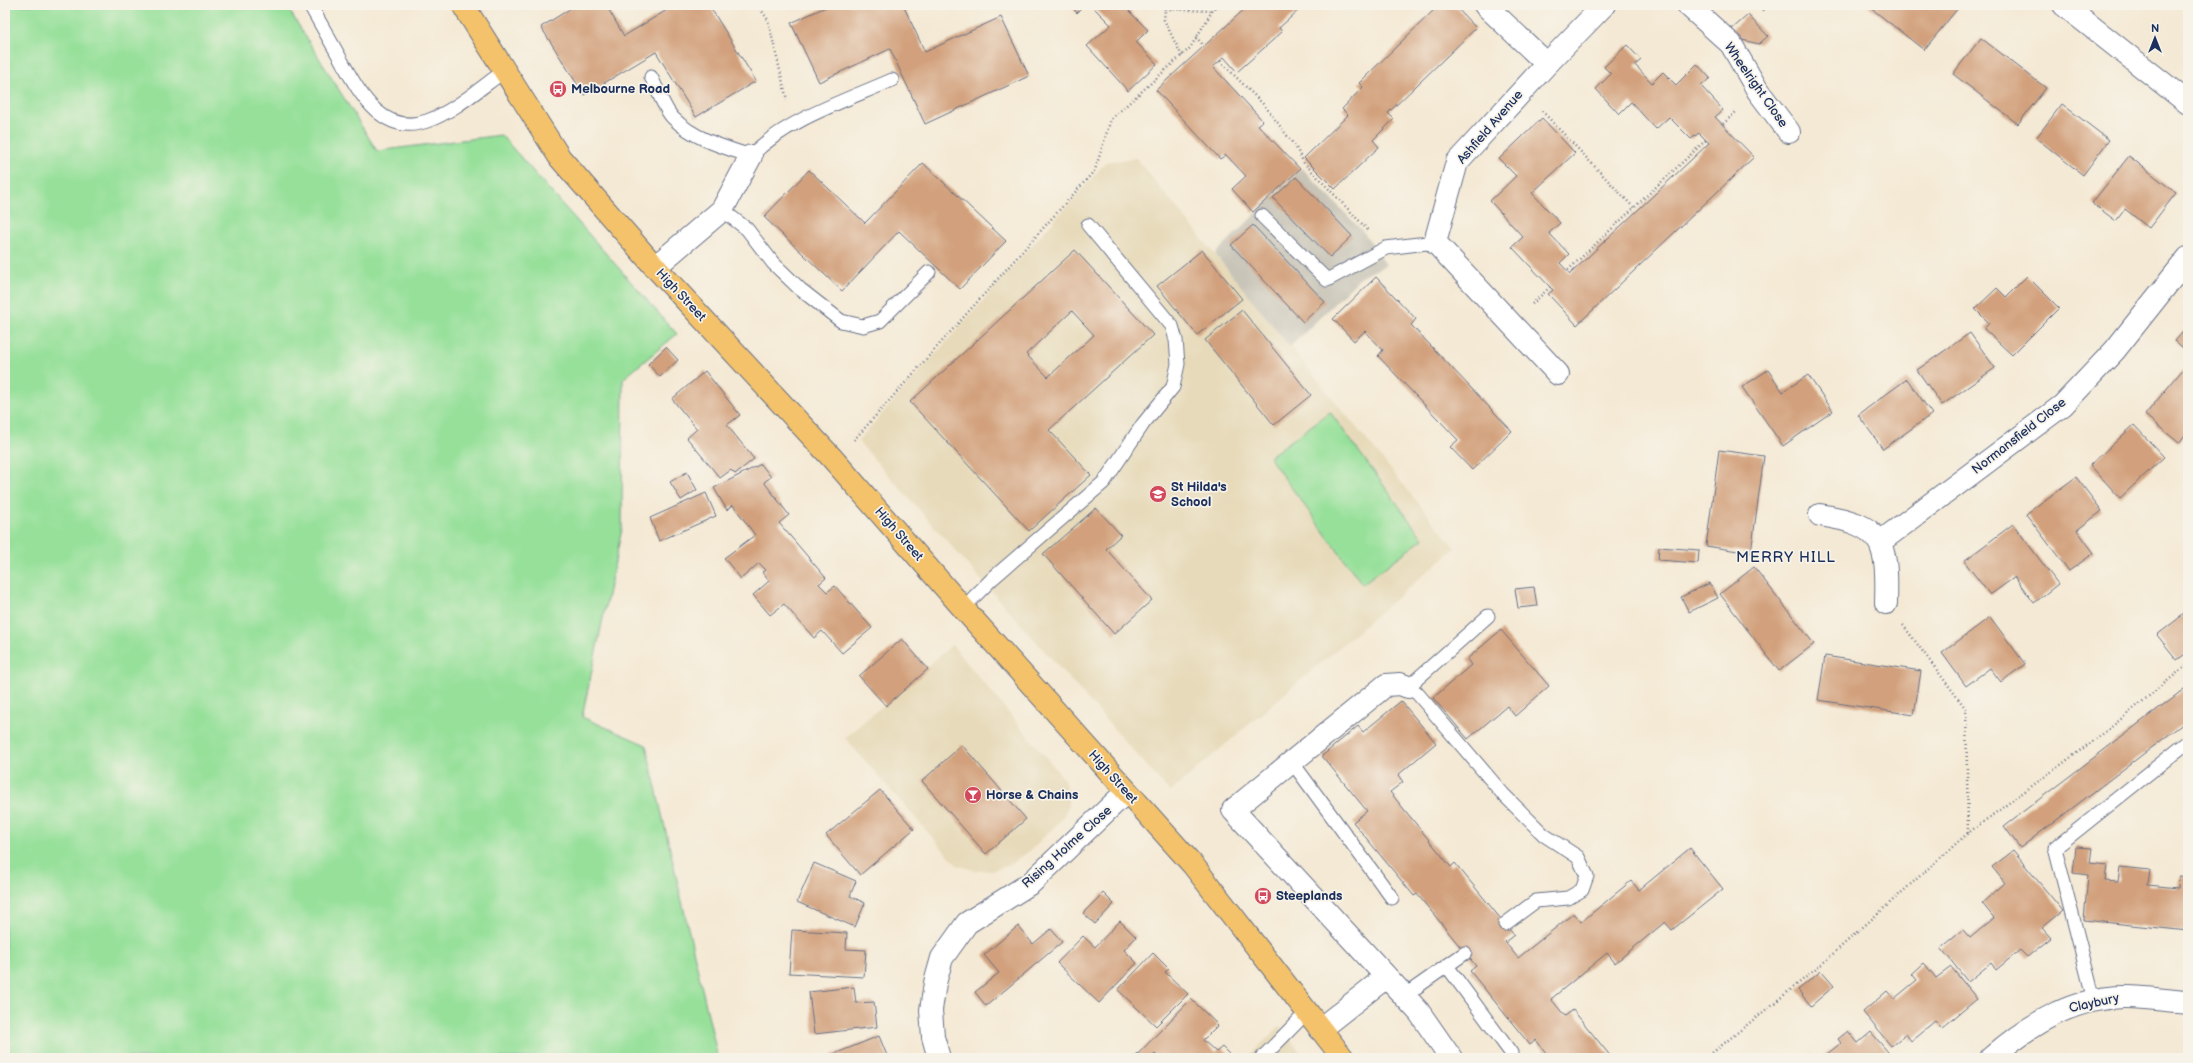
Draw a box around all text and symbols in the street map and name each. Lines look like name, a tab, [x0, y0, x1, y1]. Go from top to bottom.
north arrow	[2135, 18, 2175, 58]
text: N	[2151, 22, 2159, 35]
street label: Wheelright Close	[1721, 39, 1792, 131]
bus stop icon: Melbourne Road	[548, 79, 568, 99]
place label: Melbourne Road	[571, 81, 670, 97]
street label: Ashfield Avenue	[1454, 87, 1527, 167]
street label: High Street	[653, 265, 709, 325]
street label: Normansfield Close	[1969, 394, 2070, 478]
place label: St Hilda's School	[1171, 479, 1227, 510]
school or university icon: St Hilda's School	[1148, 484, 1168, 504]
street label: High Street	[871, 504, 927, 564]
district label: MERRY HILL	[1736, 548, 1836, 567]
street label: High Street	[1085, 747, 1141, 807]
bar icon: Horse & Chains	[963, 785, 983, 805]
place label: Horse & Chains	[986, 787, 1078, 803]
street label: Rising Holme Close	[1019, 802, 1115, 892]
bus stop icon: Steeplands	[1253, 886, 1273, 906]
place label: Steeplands	[1276, 888, 1342, 904]
street label: Claybury	[2067, 990, 2121, 1016]

